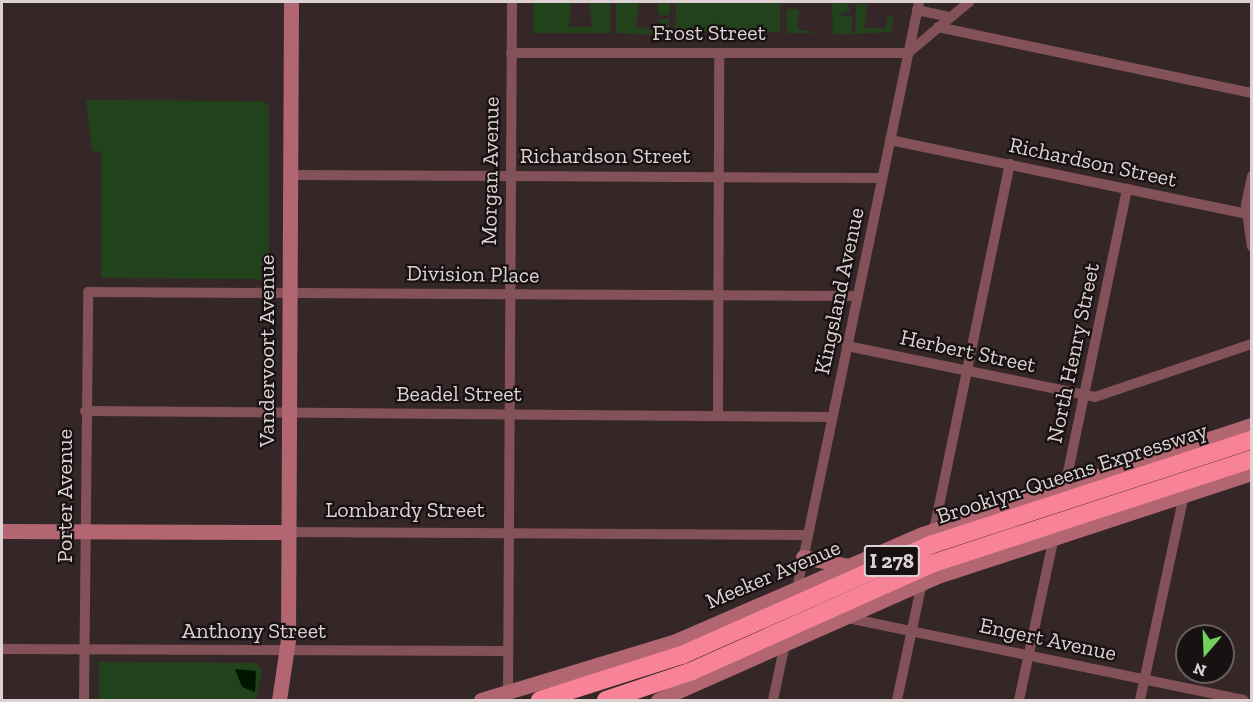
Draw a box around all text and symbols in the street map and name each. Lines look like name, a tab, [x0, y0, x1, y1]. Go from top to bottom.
street label: Frost Street	[652, 20, 766, 46]
street label: Morgan Avenue	[475, 96, 505, 246]
street label: Richardson Street	[1007, 131, 1179, 193]
street label: Richardson Street	[520, 143, 690, 169]
street label: Kingsland Avenue	[808, 205, 870, 377]
street label: Vandervoort Avenue	[254, 254, 280, 448]
street label: Division Place	[406, 260, 540, 288]
street label: North Henry Street	[1041, 260, 1105, 446]
street label: Herbert Street	[898, 324, 1038, 378]
street label: Beadel Street	[396, 381, 522, 407]
street label: Brooklyn-Queens Expressway	[933, 417, 1211, 529]
street label: Porter Avenue	[52, 428, 78, 564]
street label: Lombardy Street	[325, 497, 485, 523]
street label: Meeker Avenue	[701, 534, 845, 614]
road number: I 278	[864, 543, 920, 579]
street label: Engert Avenue	[977, 612, 1119, 666]
street label: Anthony Street	[182, 618, 326, 644]
north arrow	[1175, 624, 1235, 684]
text: N	[1191, 659, 1208, 681]

